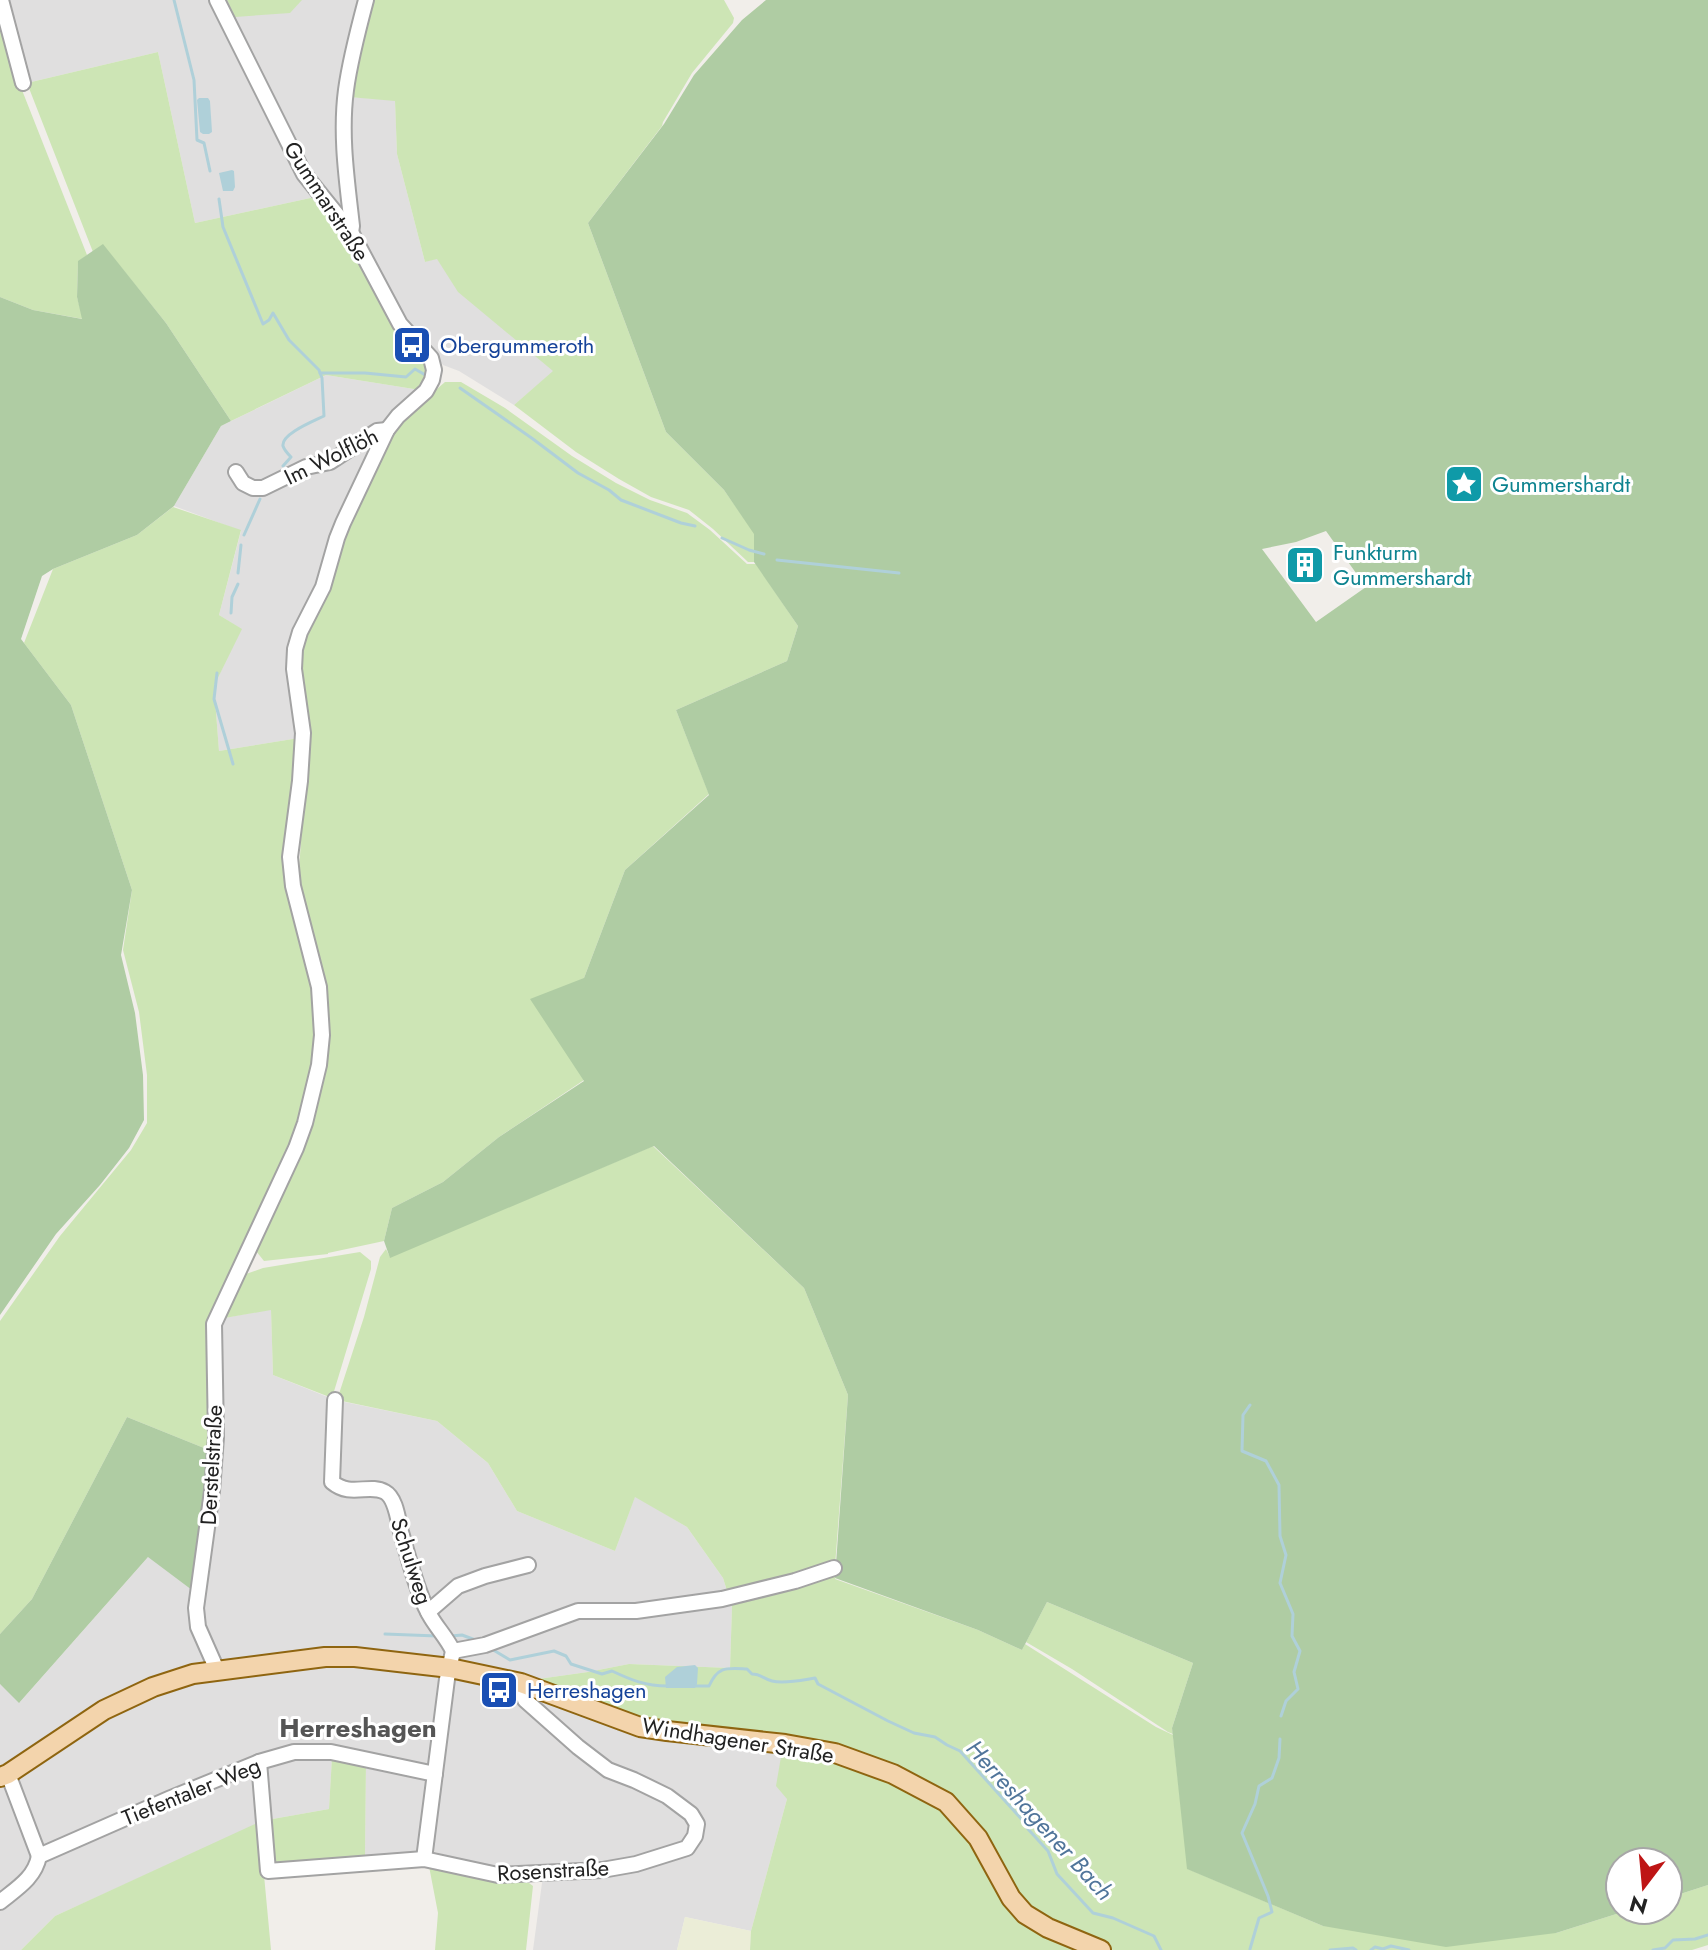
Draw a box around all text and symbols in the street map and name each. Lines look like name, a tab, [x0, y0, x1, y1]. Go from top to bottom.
street label: Gummarstraße	[276, 135, 378, 267]
bus stop icon: Obergummeroth	[391, 324, 433, 366]
place label: Obergummeroth	[440, 329, 594, 361]
street label: Im Wolflöh	[279, 419, 383, 493]
place icon: Gummershardt	[1443, 463, 1485, 505]
place label: Gummershardt	[1492, 468, 1631, 500]
place label: Funkturm Gummershardt	[1333, 536, 1472, 593]
building icon: Funkturm Gummershardt	[1284, 544, 1326, 586]
street label: Derstelstraße	[192, 1404, 230, 1526]
street label: Schulweg	[383, 1514, 441, 1608]
bus stop icon: Herreshagen	[478, 1669, 520, 1711]
place label: Herreshagen	[527, 1674, 647, 1706]
district label: Herreshagen	[279, 1709, 437, 1747]
street label: Windhagener Straße	[640, 1709, 836, 1771]
water label: Herreshagener Bach	[958, 1732, 1122, 1908]
street label: Tiefentaler Weg	[117, 1749, 265, 1833]
north arrow	[1604, 1846, 1684, 1926]
street label: Rosenstraße	[496, 1851, 610, 1889]
text: N	[1626, 1887, 1651, 1923]

